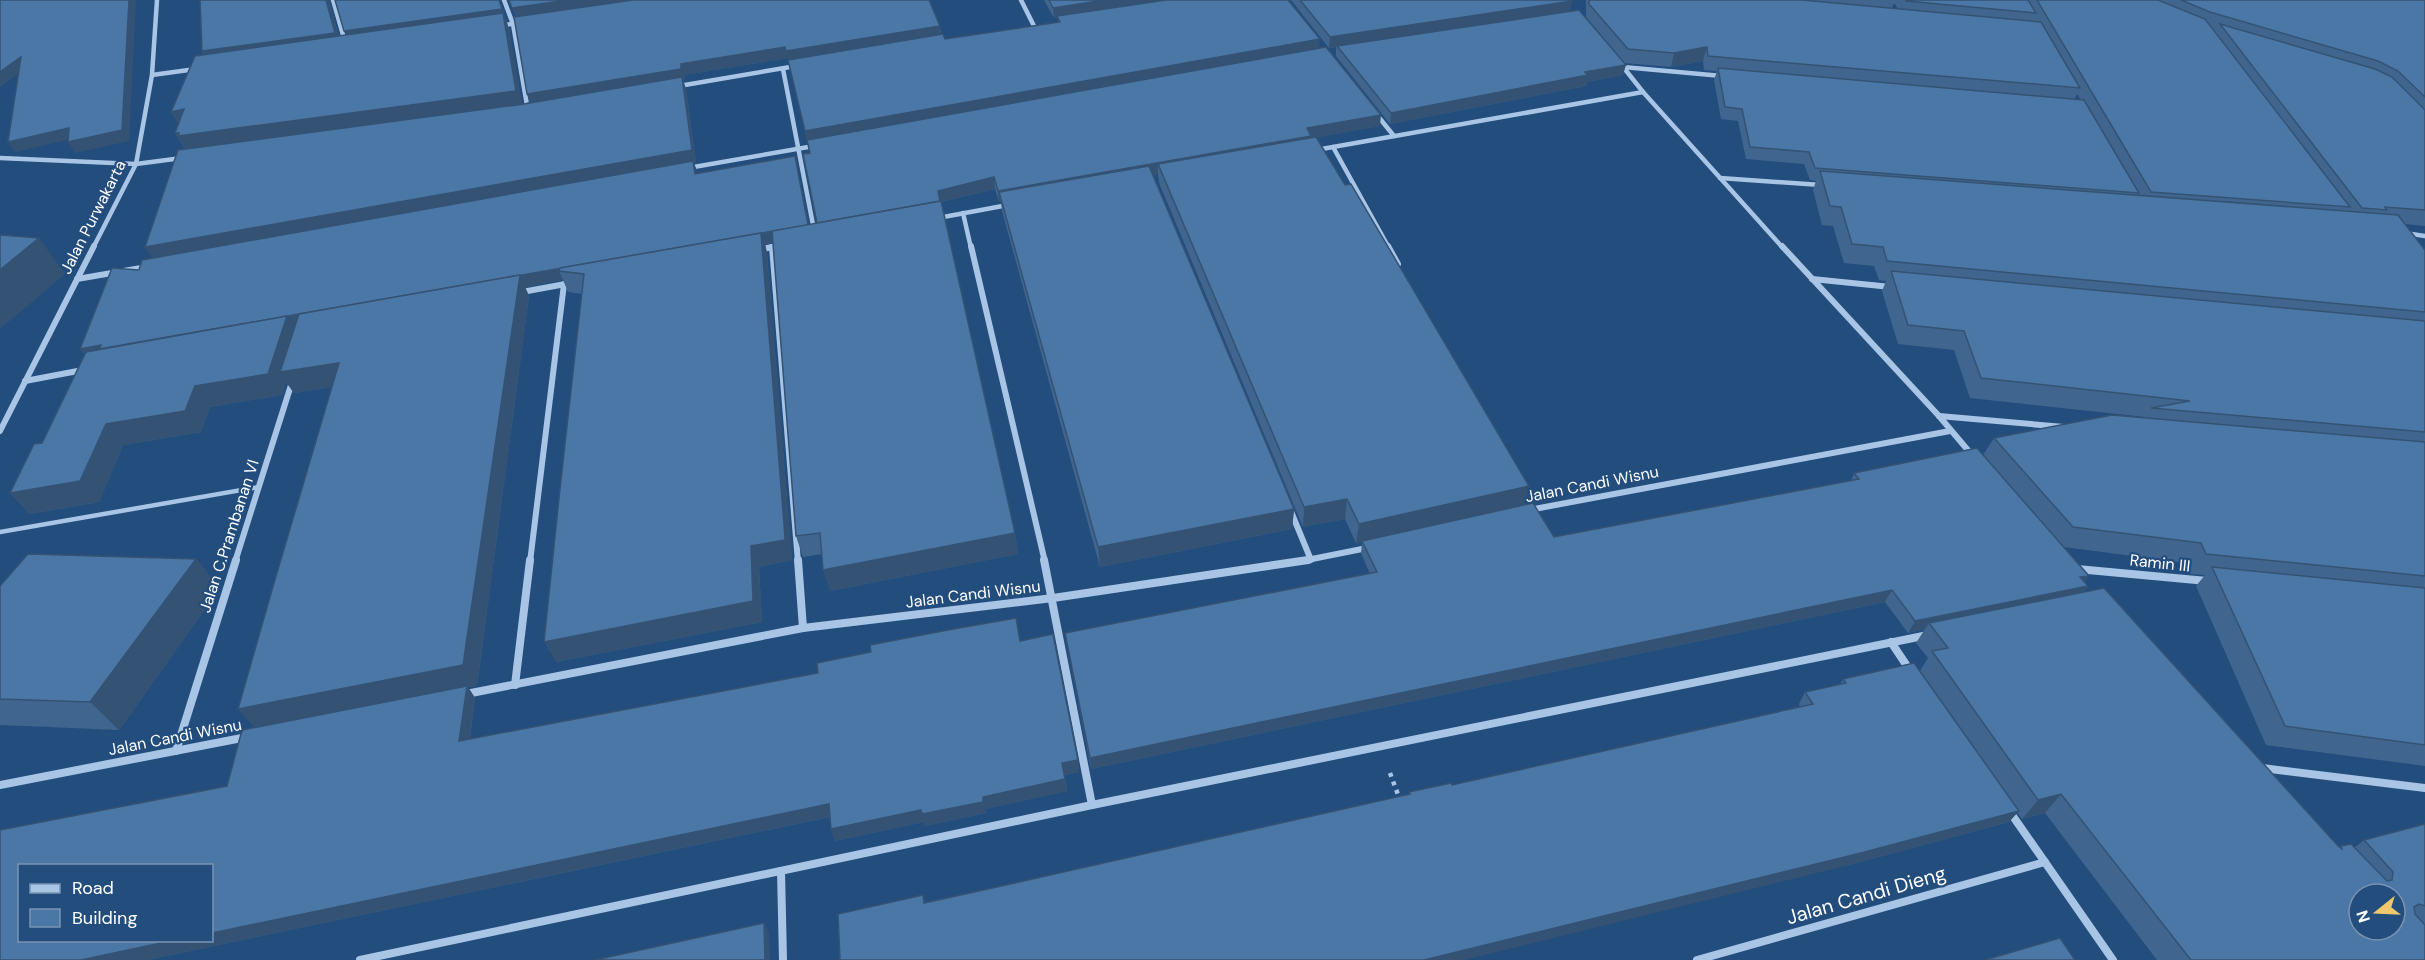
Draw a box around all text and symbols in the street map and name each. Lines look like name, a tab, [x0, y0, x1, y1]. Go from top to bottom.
street label: Jalan Purwakarta	[55, 157, 131, 277]
street label: Jalan C.Prambanan VI	[194, 457, 264, 615]
street label: Jalan Candi Wisnu	[1523, 461, 1661, 507]
street label: Ramin III	[2129, 549, 2191, 577]
street label: Jalan Candi Wisnu	[904, 575, 1042, 613]
street label: Jalan Candi Wisnu	[106, 714, 244, 760]
street label: Jalan Candi Dieng	[1783, 860, 1949, 930]
legend	[18, 864, 213, 942]
text: Road	[72, 876, 114, 900]
north arrow	[2347, 882, 2407, 942]
text: Building	[72, 906, 137, 930]
text: N	[2351, 908, 2375, 925]

